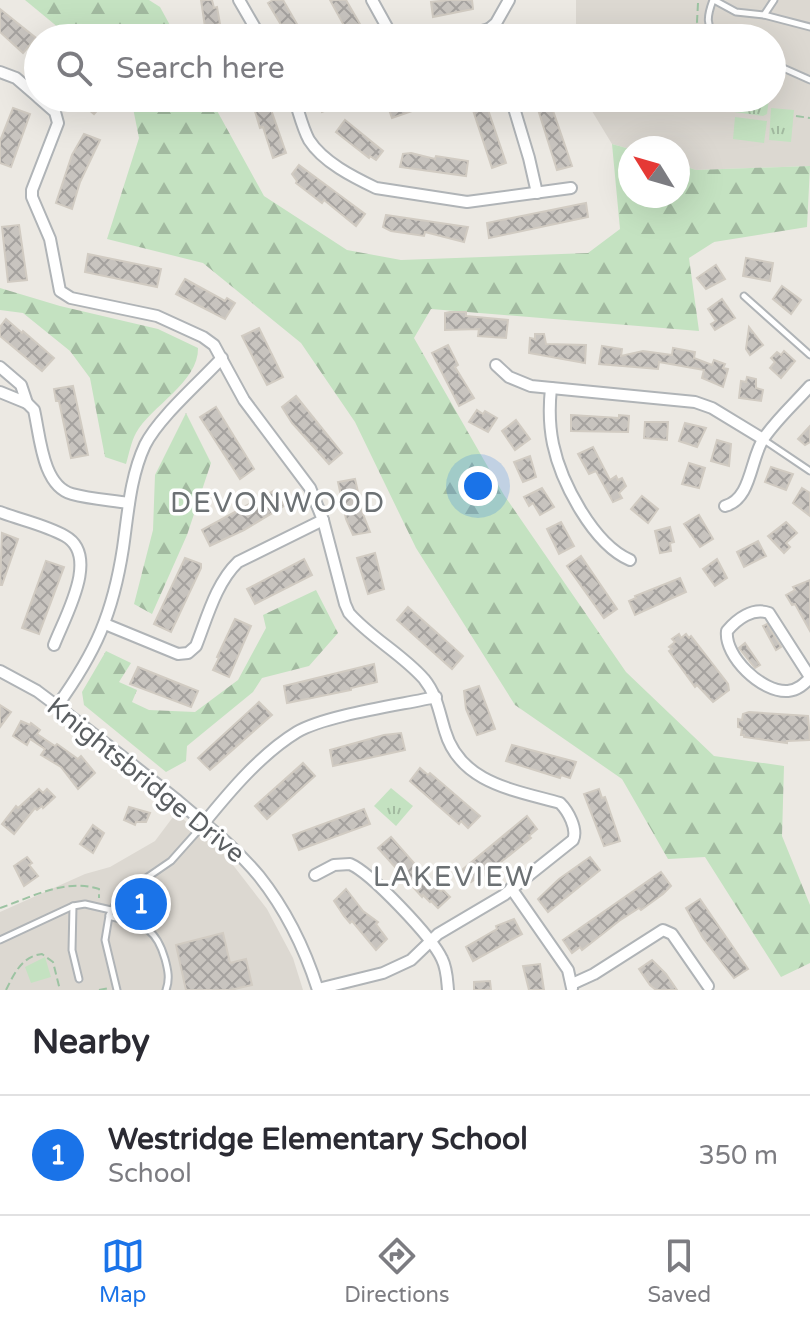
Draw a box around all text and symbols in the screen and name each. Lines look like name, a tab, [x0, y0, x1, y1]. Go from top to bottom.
search box	[24, 24, 786, 112]
icon: search	[52, 46, 96, 90]
text: Search here	[116, 50, 285, 87]
north arrow	[618, 136, 690, 208]
your location	[458, 466, 498, 506]
district label: DEVONWOOD	[170, 486, 386, 520]
street label: Knightsbridge Drive	[41, 691, 251, 869]
district label: LAKEVIEW	[373, 860, 535, 894]
pin: 1	[115, 874, 167, 934]
text: Nearby	[32, 1022, 150, 1063]
text: Westridge Elementary School	[108, 1121, 528, 1158]
text: 1	[50, 1140, 66, 1171]
text: 350 m	[698, 1140, 778, 1171]
text: School	[108, 1158, 192, 1189]
tab: Map	[99, 1234, 146, 1308]
tab: Directions	[344, 1234, 450, 1308]
tab: Saved	[647, 1234, 711, 1308]

